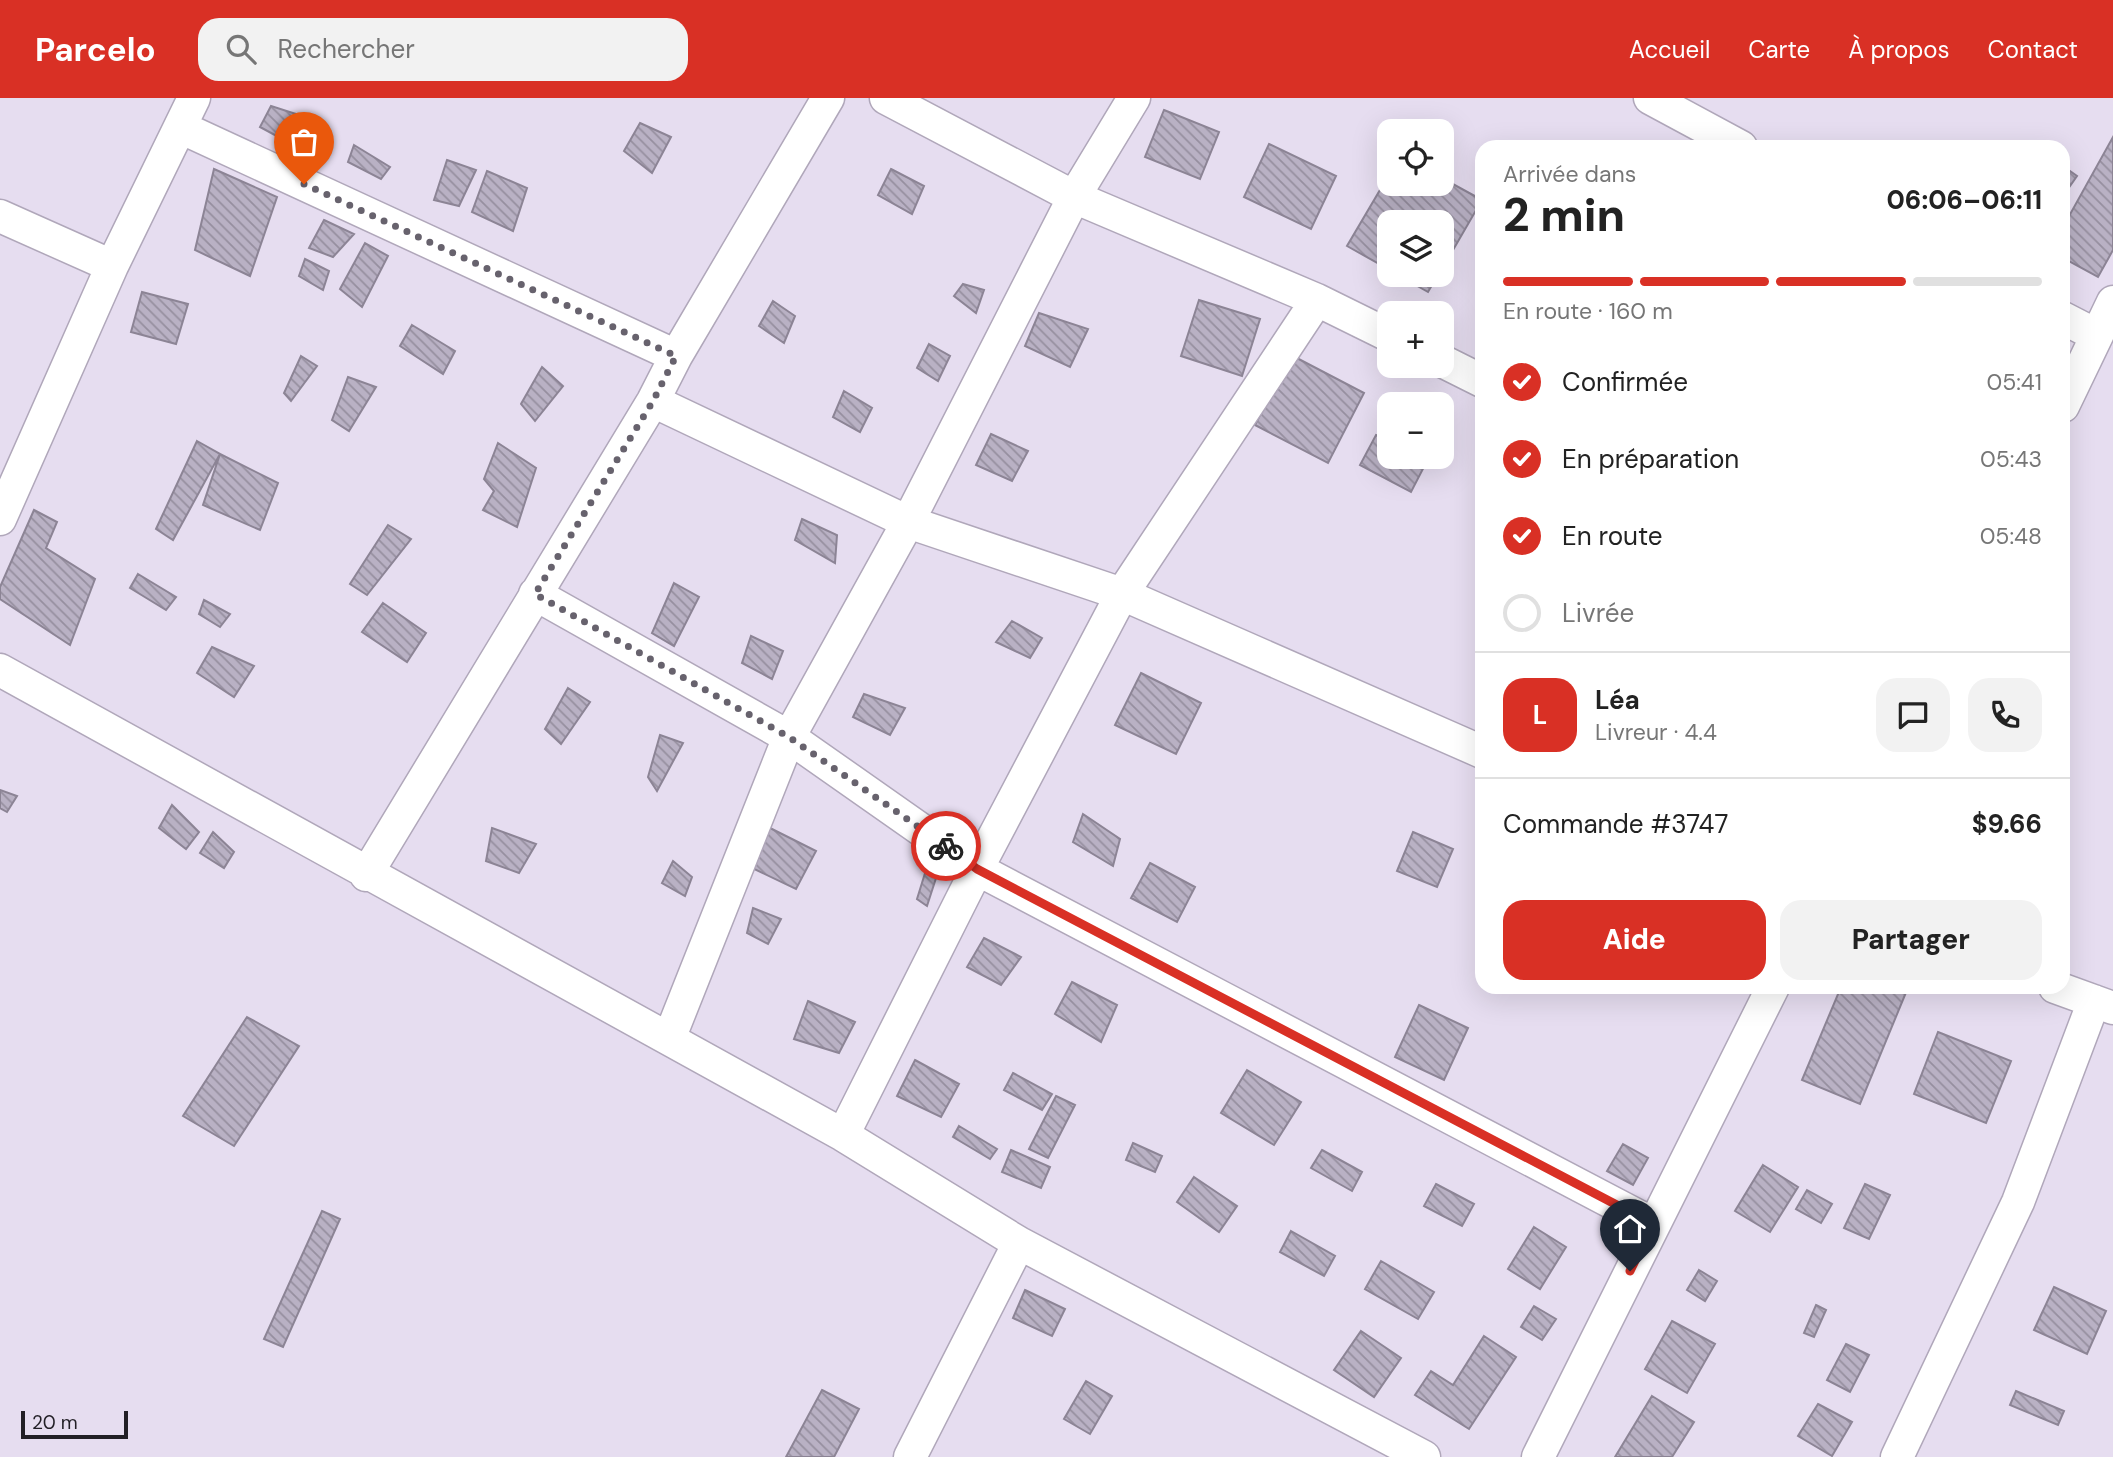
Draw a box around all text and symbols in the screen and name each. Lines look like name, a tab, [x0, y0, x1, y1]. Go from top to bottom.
search box	[198, 18, 688, 81]
text: Parcelo	[35, 28, 156, 71]
icon: search	[222, 30, 260, 68]
text: Rechercher	[278, 32, 415, 66]
text: Accueil	[1629, 34, 1710, 65]
text: Carte	[1748, 34, 1810, 65]
text: À propos	[1848, 34, 1950, 65]
text: Contact	[1988, 34, 2078, 65]
pin	[274, 112, 334, 184]
map controls	[1377, 119, 1454, 469]
button: locate	[1377, 119, 1454, 196]
icon: bag	[285, 123, 323, 161]
text: Arrivée dans	[1503, 159, 1636, 189]
text: 06:06–06:11	[1887, 183, 2042, 217]
text: 2 min	[1503, 185, 1625, 245]
button: layers	[1377, 210, 1454, 287]
text: En route · 160 m	[1503, 296, 1673, 326]
button: +	[1377, 301, 1454, 378]
icon: check	[1503, 363, 1541, 401]
text: Confirmée	[1562, 365, 1688, 399]
text: 05:41	[1986, 367, 2042, 397]
button: −	[1377, 392, 1454, 469]
icon: check	[1503, 440, 1541, 478]
text: En préparation	[1562, 442, 1739, 476]
text: 05:43	[1980, 444, 2042, 474]
icon: check	[1503, 517, 1541, 555]
text: En route	[1562, 519, 1663, 553]
text: 05:48	[1980, 521, 2042, 551]
text: Livrée	[1562, 596, 1634, 630]
button: chat	[1876, 678, 1950, 752]
button: phone	[1968, 678, 2042, 752]
text: Léa	[1595, 683, 1640, 717]
text: L	[1533, 698, 1547, 732]
text: Livreur · 4.4	[1595, 717, 1717, 747]
text: Commande #3747	[1503, 807, 1728, 841]
text: $9.66	[1972, 807, 2042, 841]
courier	[911, 811, 981, 881]
icon: bike	[927, 827, 965, 865]
button: Aide	[1503, 900, 1766, 980]
button: Partager	[1780, 900, 2042, 980]
pin	[1600, 1199, 1660, 1271]
icon: home	[1611, 1210, 1649, 1248]
scale bar	[21, 1408, 128, 1440]
text: 20 m	[32, 1410, 78, 1435]

